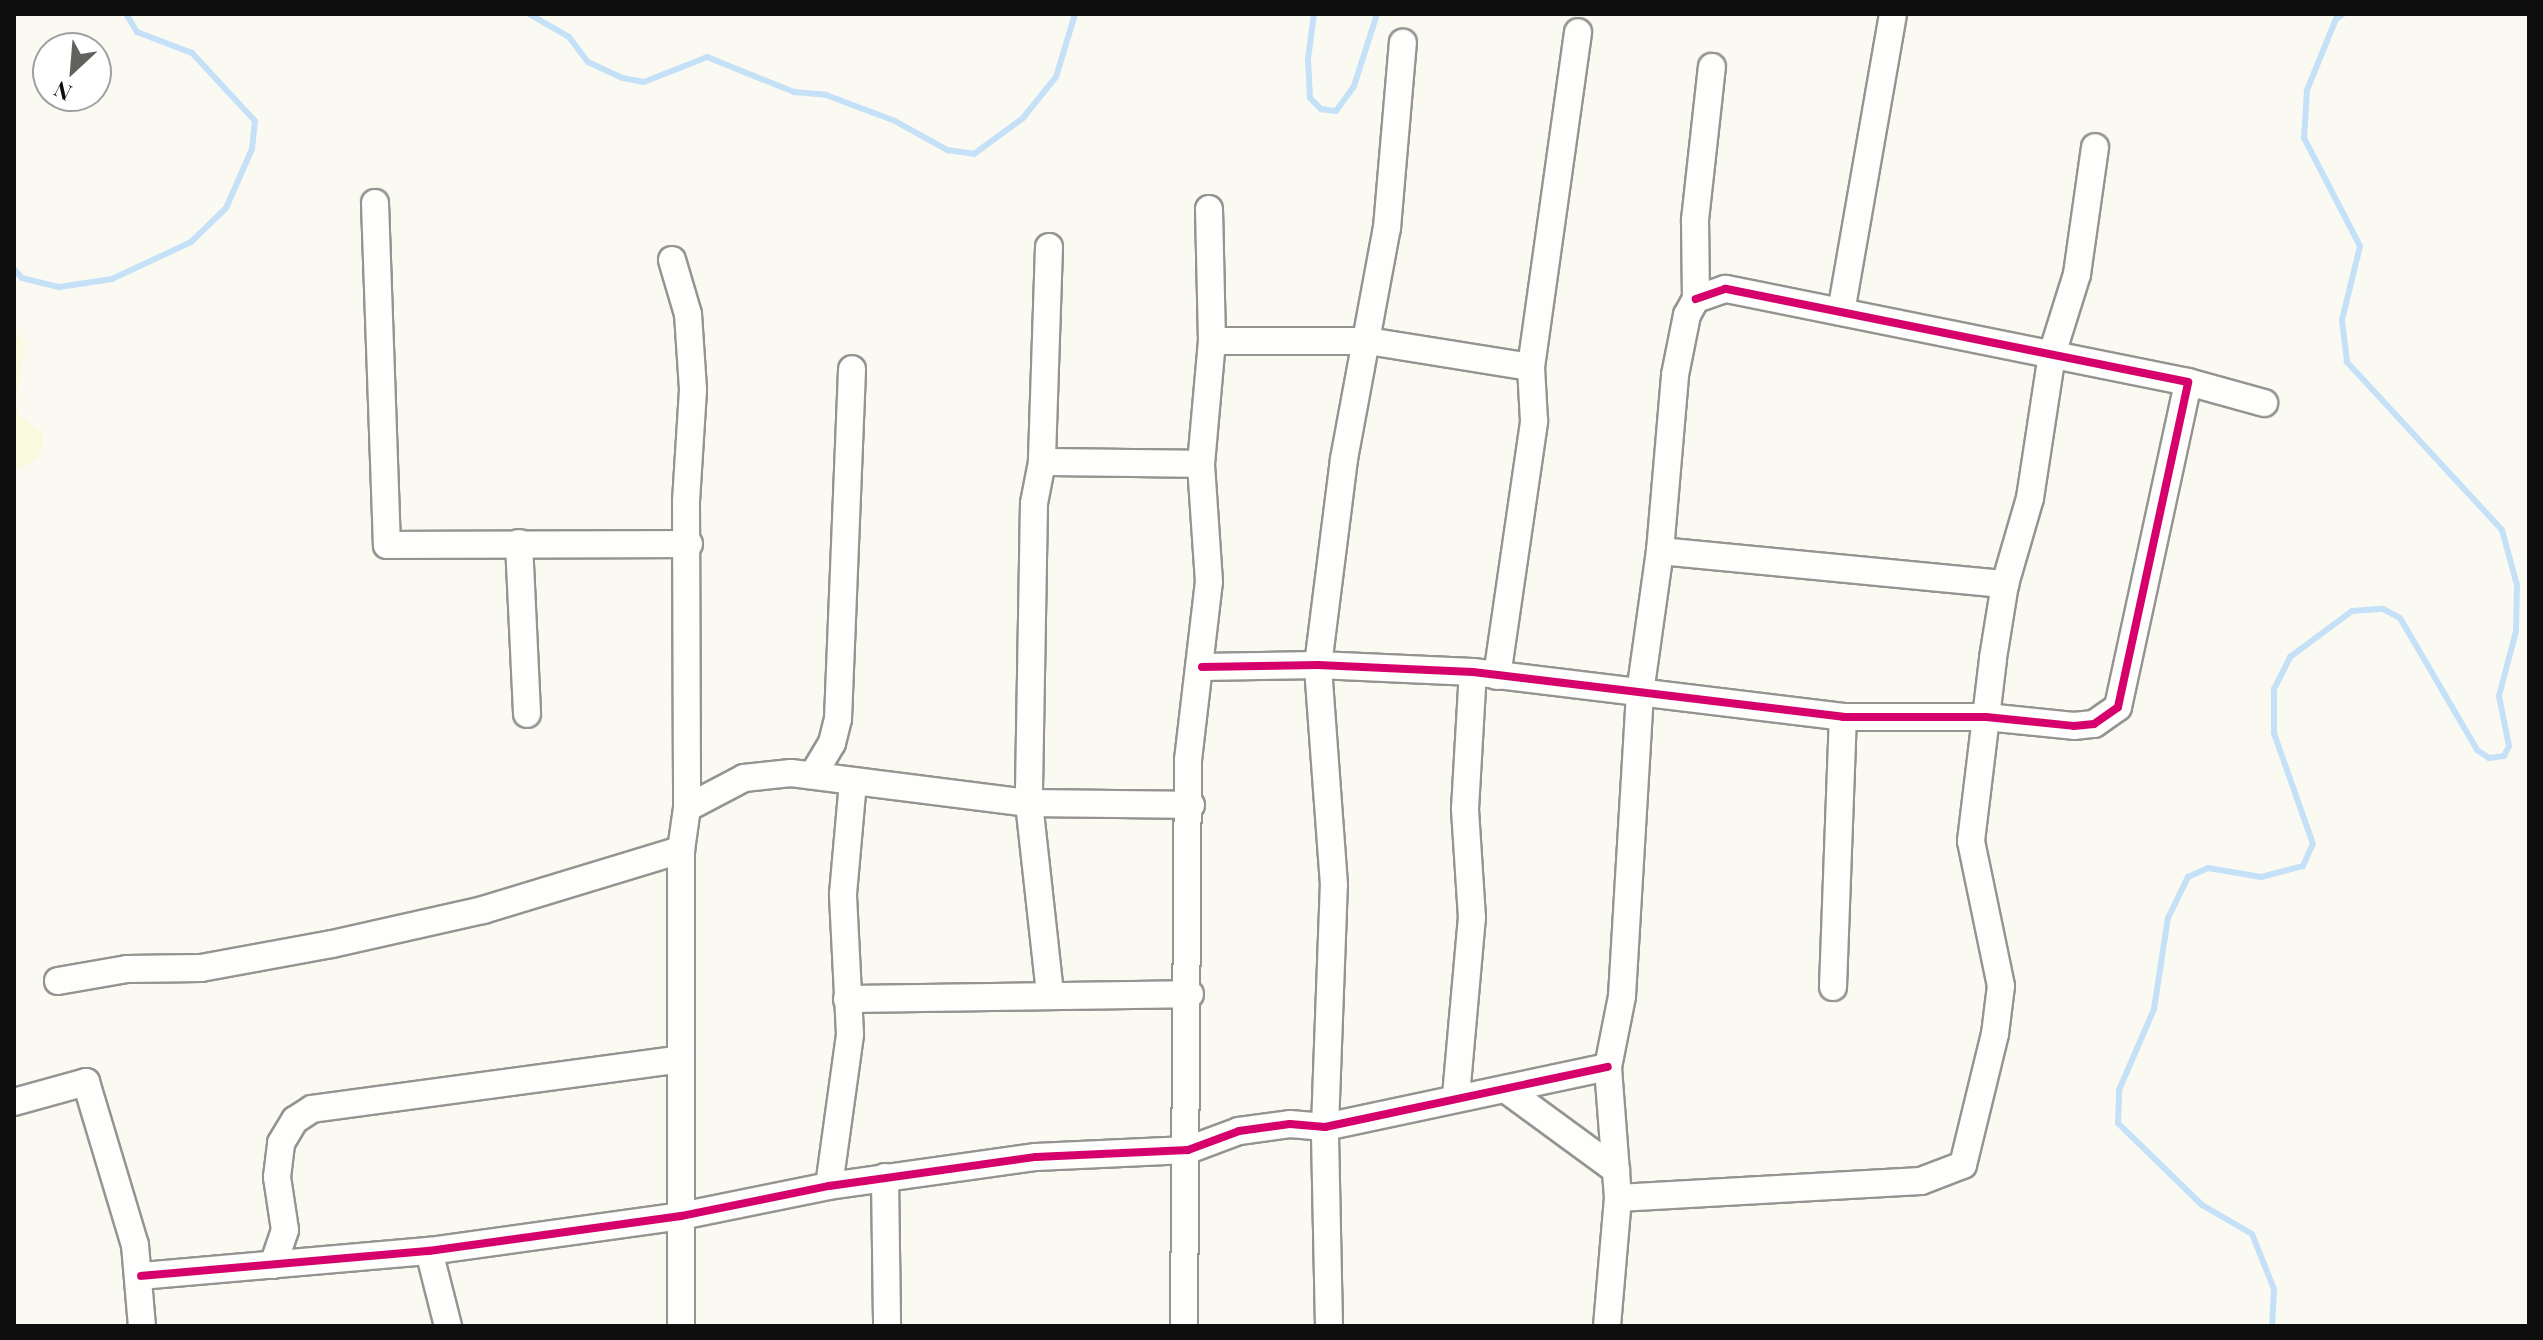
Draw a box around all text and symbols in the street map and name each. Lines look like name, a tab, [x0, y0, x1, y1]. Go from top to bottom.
north arrow	[32, 32, 112, 112]
text: N	[49, 75, 76, 109]

